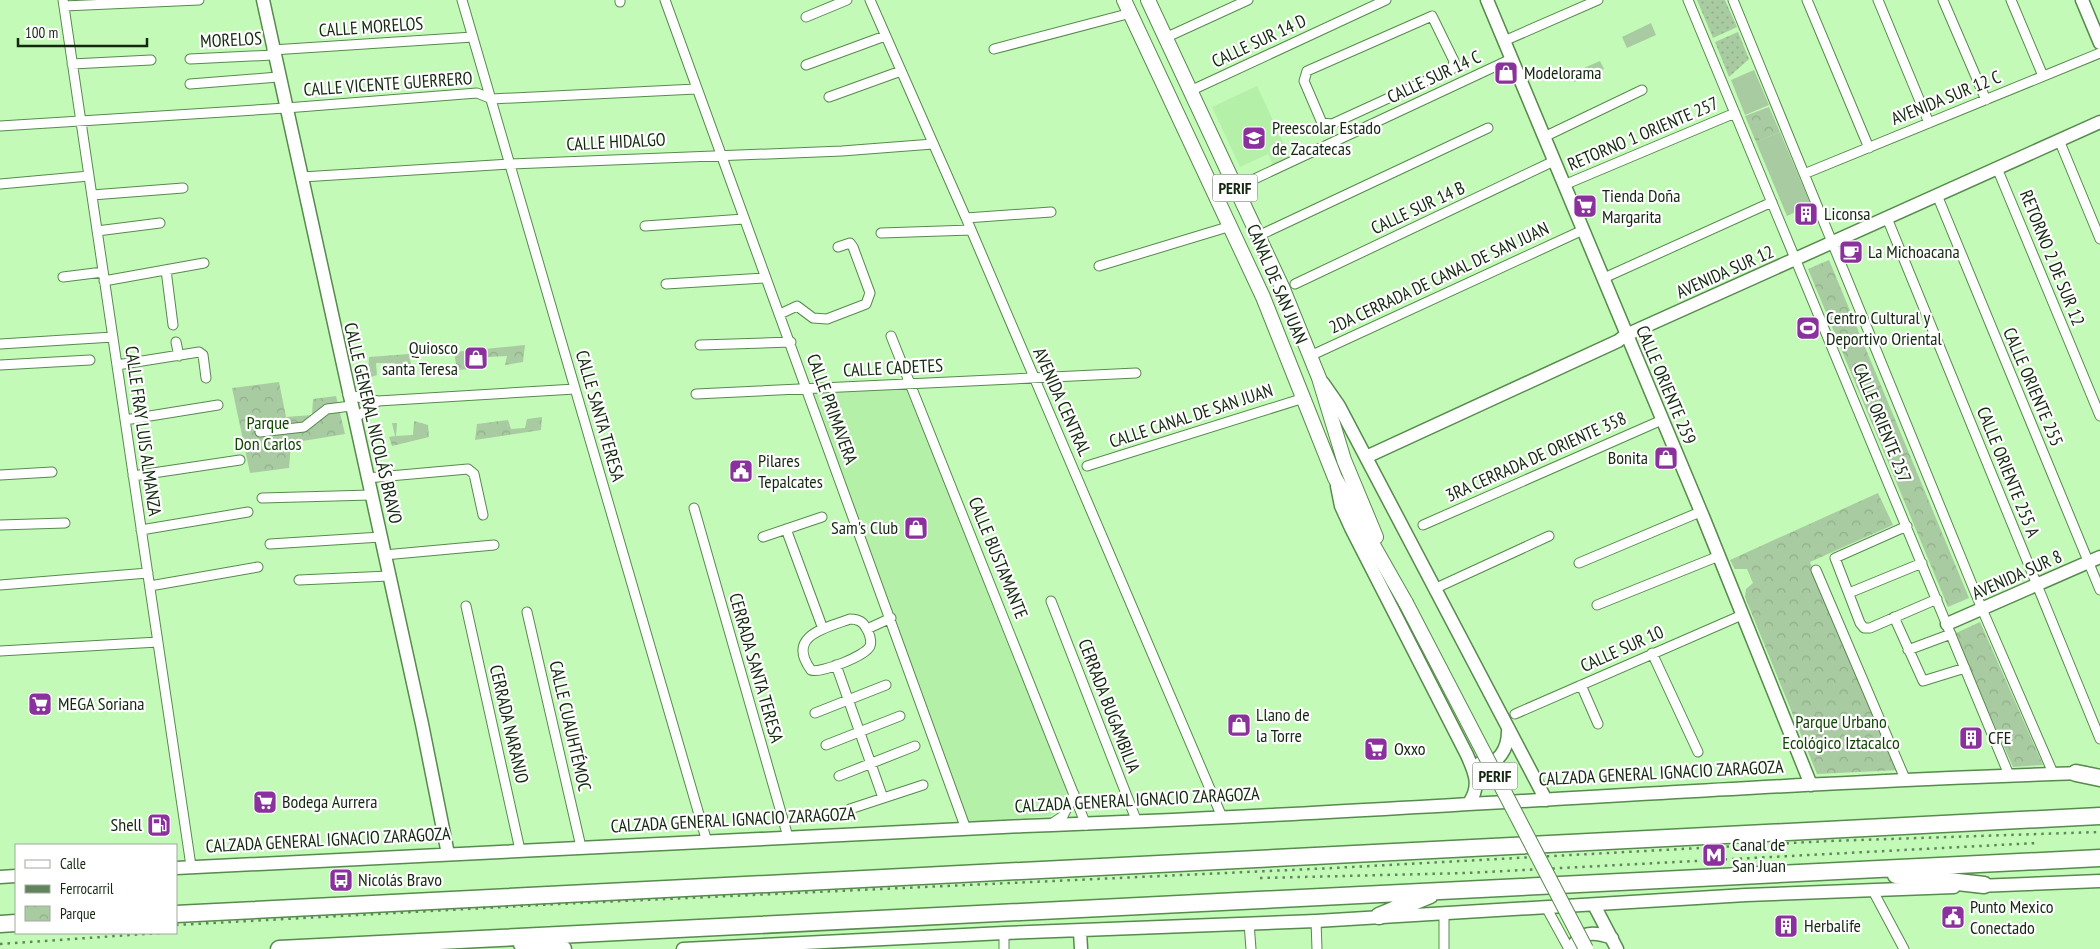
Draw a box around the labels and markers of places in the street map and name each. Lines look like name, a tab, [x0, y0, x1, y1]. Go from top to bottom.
shop icon: Modelorama	[1493, 60, 1519, 86]
place label: Modelorama	[1524, 61, 1602, 84]
place label: Preescolar Estado de Zacatecas	[1272, 116, 1381, 160]
school or university icon: Preescolar Estado de Zacatecas	[1241, 125, 1267, 151]
place label: Tienda Doña Margarita	[1602, 184, 1680, 228]
supermarket icon: Tienda Doña Margarita	[1572, 193, 1598, 219]
building icon: Liconsa	[1793, 201, 1819, 227]
place label: Liconsa	[1824, 202, 1870, 225]
cafe icon: La Michoacana	[1838, 239, 1864, 265]
place label: La Michoacana	[1868, 240, 1960, 263]
place label: Centro Cultural y Deportivo Oriental	[1826, 306, 1942, 350]
sports icon: Centro Cultural y Deportivo Oriental	[1795, 315, 1821, 341]
place label: Quiosco santa Teresa	[382, 336, 458, 380]
shop icon: Quiosco santa Teresa	[463, 345, 489, 371]
shop icon: Bonita	[1653, 445, 1679, 471]
place label: Bonita	[1608, 446, 1648, 469]
place label: Pilares Tepalcates	[758, 449, 823, 493]
public building icon: Pilares Tepalcates	[728, 458, 754, 484]
shop icon: Sam's Club	[903, 515, 929, 541]
place label: Sam's Club	[831, 516, 898, 539]
supermarket icon: MEGA Soriana	[27, 691, 53, 717]
place label: MEGA Soriana	[58, 692, 144, 715]
place label: Llano de la Torre	[1256, 703, 1310, 747]
shop icon: Llano de la Torre	[1226, 712, 1252, 738]
building icon: CFE	[1958, 725, 1984, 751]
place label: CFE	[1988, 726, 2011, 749]
supermarket icon: Oxxo	[1363, 736, 1389, 762]
place label: Oxxo	[1394, 737, 1426, 760]
supermarket icon: Bodega Aurrera	[252, 789, 278, 815]
place label: Bodega Aurrera	[282, 790, 377, 813]
fuel station icon: Shell	[146, 812, 172, 838]
place label: Shell	[111, 813, 143, 836]
place label: Canal de San Juan	[1732, 833, 1786, 877]
metro station icon: Canal de San Juan	[1701, 842, 1727, 868]
bus stop icon: Nicolás Bravo	[328, 867, 354, 893]
place label: Nicolás Bravo	[358, 868, 442, 891]
place label: Punto Mexico Conectado	[1970, 895, 2054, 939]
public building icon: Punto Mexico Conectado	[1940, 904, 1966, 930]
building icon: Herbalife	[1773, 913, 1799, 939]
place label: Herbalife	[1804, 914, 1861, 937]

